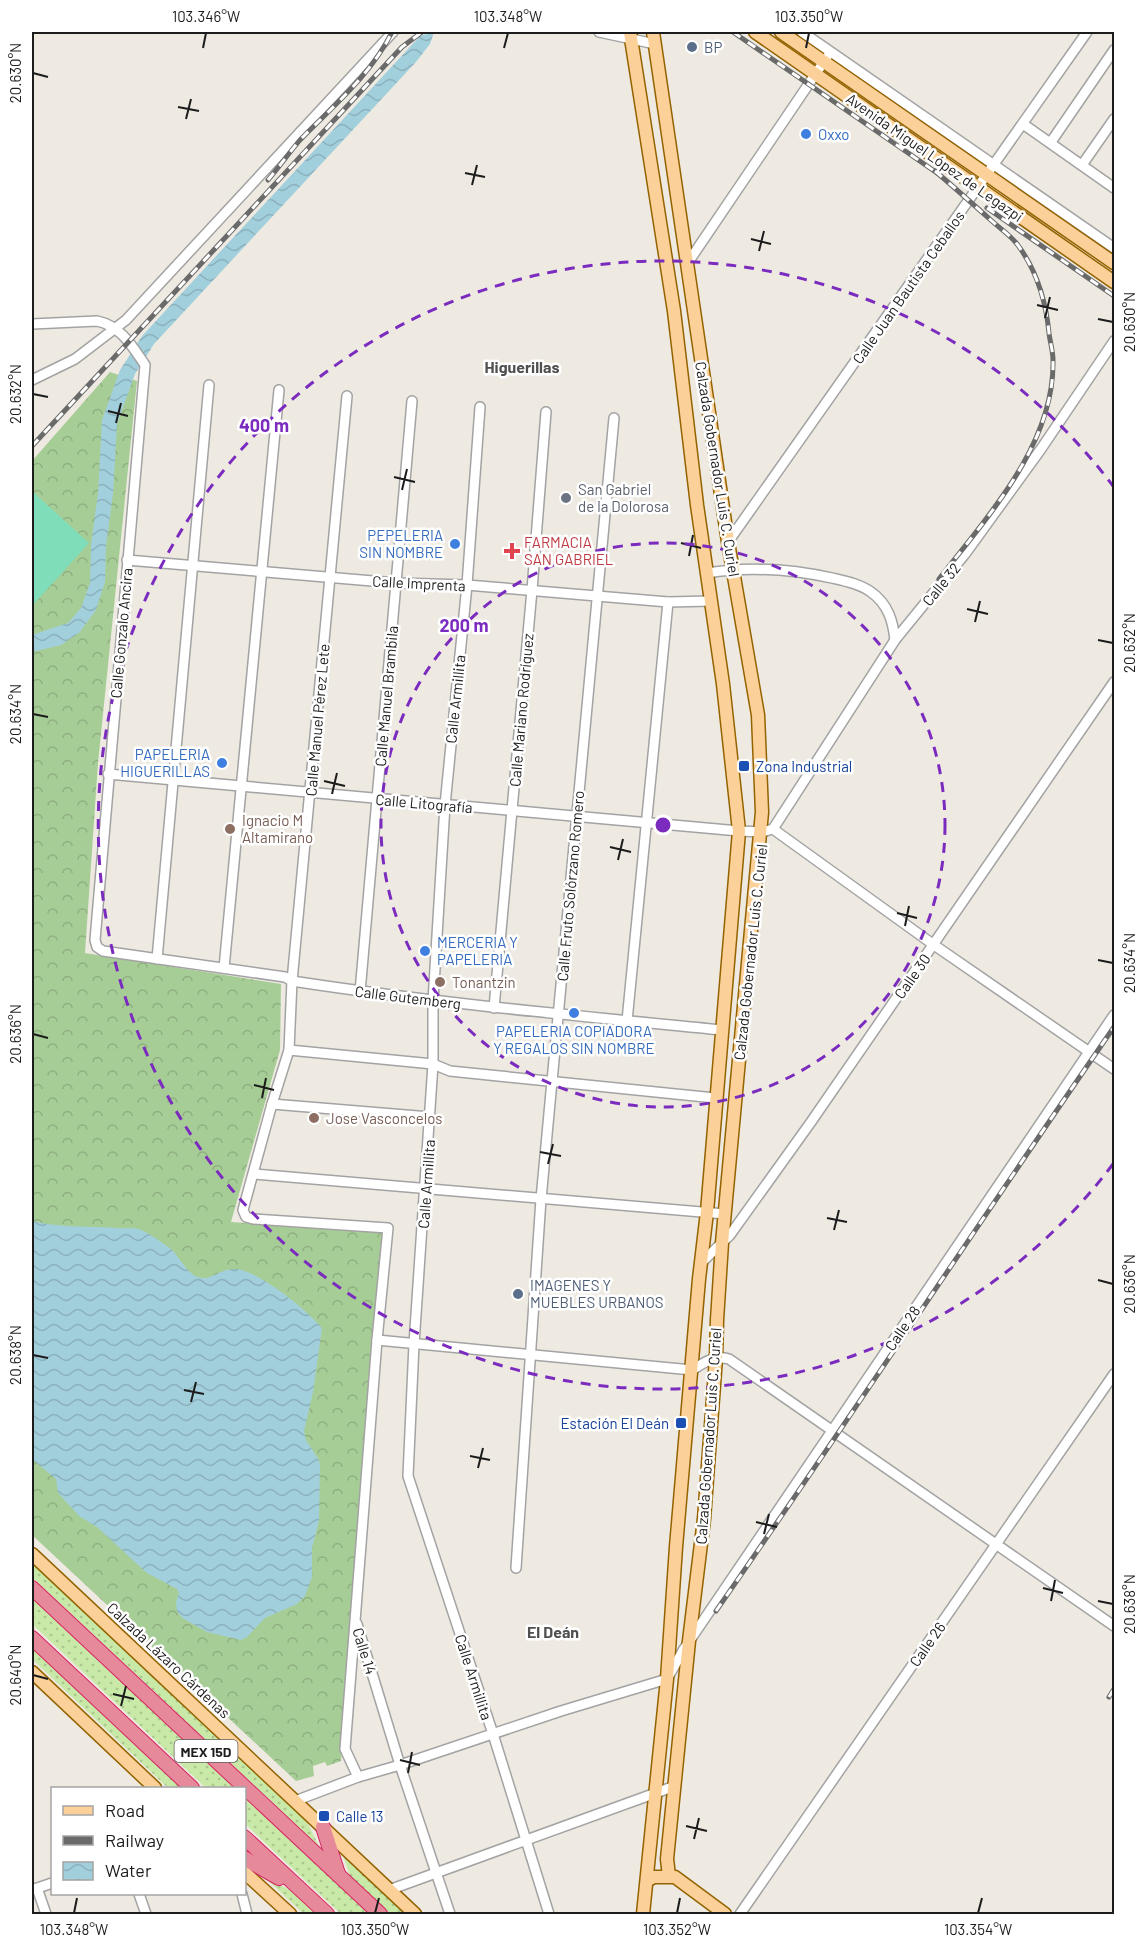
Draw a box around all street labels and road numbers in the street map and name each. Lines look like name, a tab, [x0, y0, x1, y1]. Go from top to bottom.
street label: Avenida Miguel López de Legazpi	[843, 89, 1027, 225]
street label: Calle Juan Bautista Ceballos	[848, 207, 968, 367]
street label: Calzada Gobernador Luis C. Curiel	[692, 360, 744, 578]
street label: Calle 32	[918, 559, 964, 609]
street label: Calle Gonzalo Ancira	[106, 567, 136, 699]
street label: Calle Imprenta	[372, 572, 466, 594]
street label: Calle Manuel Brambila	[371, 625, 401, 767]
street label: Calle Mariano Rodríguez	[505, 632, 537, 787]
street label: Calle Manuel Pérez Lete	[301, 643, 333, 797]
street label: Calle Armillita	[441, 654, 469, 744]
street label: Calle Litografía	[375, 790, 473, 816]
street label: Calle Fruto Solórzano Romero	[553, 790, 587, 982]
street label: Calzada Gobernador Luis C. Curiel	[730, 843, 770, 1061]
street label: Calle 30	[890, 950, 934, 1002]
street label: Calle Gutemberg	[354, 982, 462, 1012]
street label: Calle Armillita	[414, 1139, 438, 1229]
street label: Calle 28	[880, 1302, 924, 1354]
street label: Calzada Gobernador Luis C. Curiel	[691, 1327, 725, 1545]
street label: Calzada Lázaro Cárdenas	[104, 1598, 234, 1722]
street label: Calle 26	[905, 1618, 949, 1670]
street label: Calle 14	[349, 1625, 381, 1677]
street label: Calle Armillita	[452, 1632, 496, 1722]
road number: MEX 15D	[174, 1740, 238, 1762]

